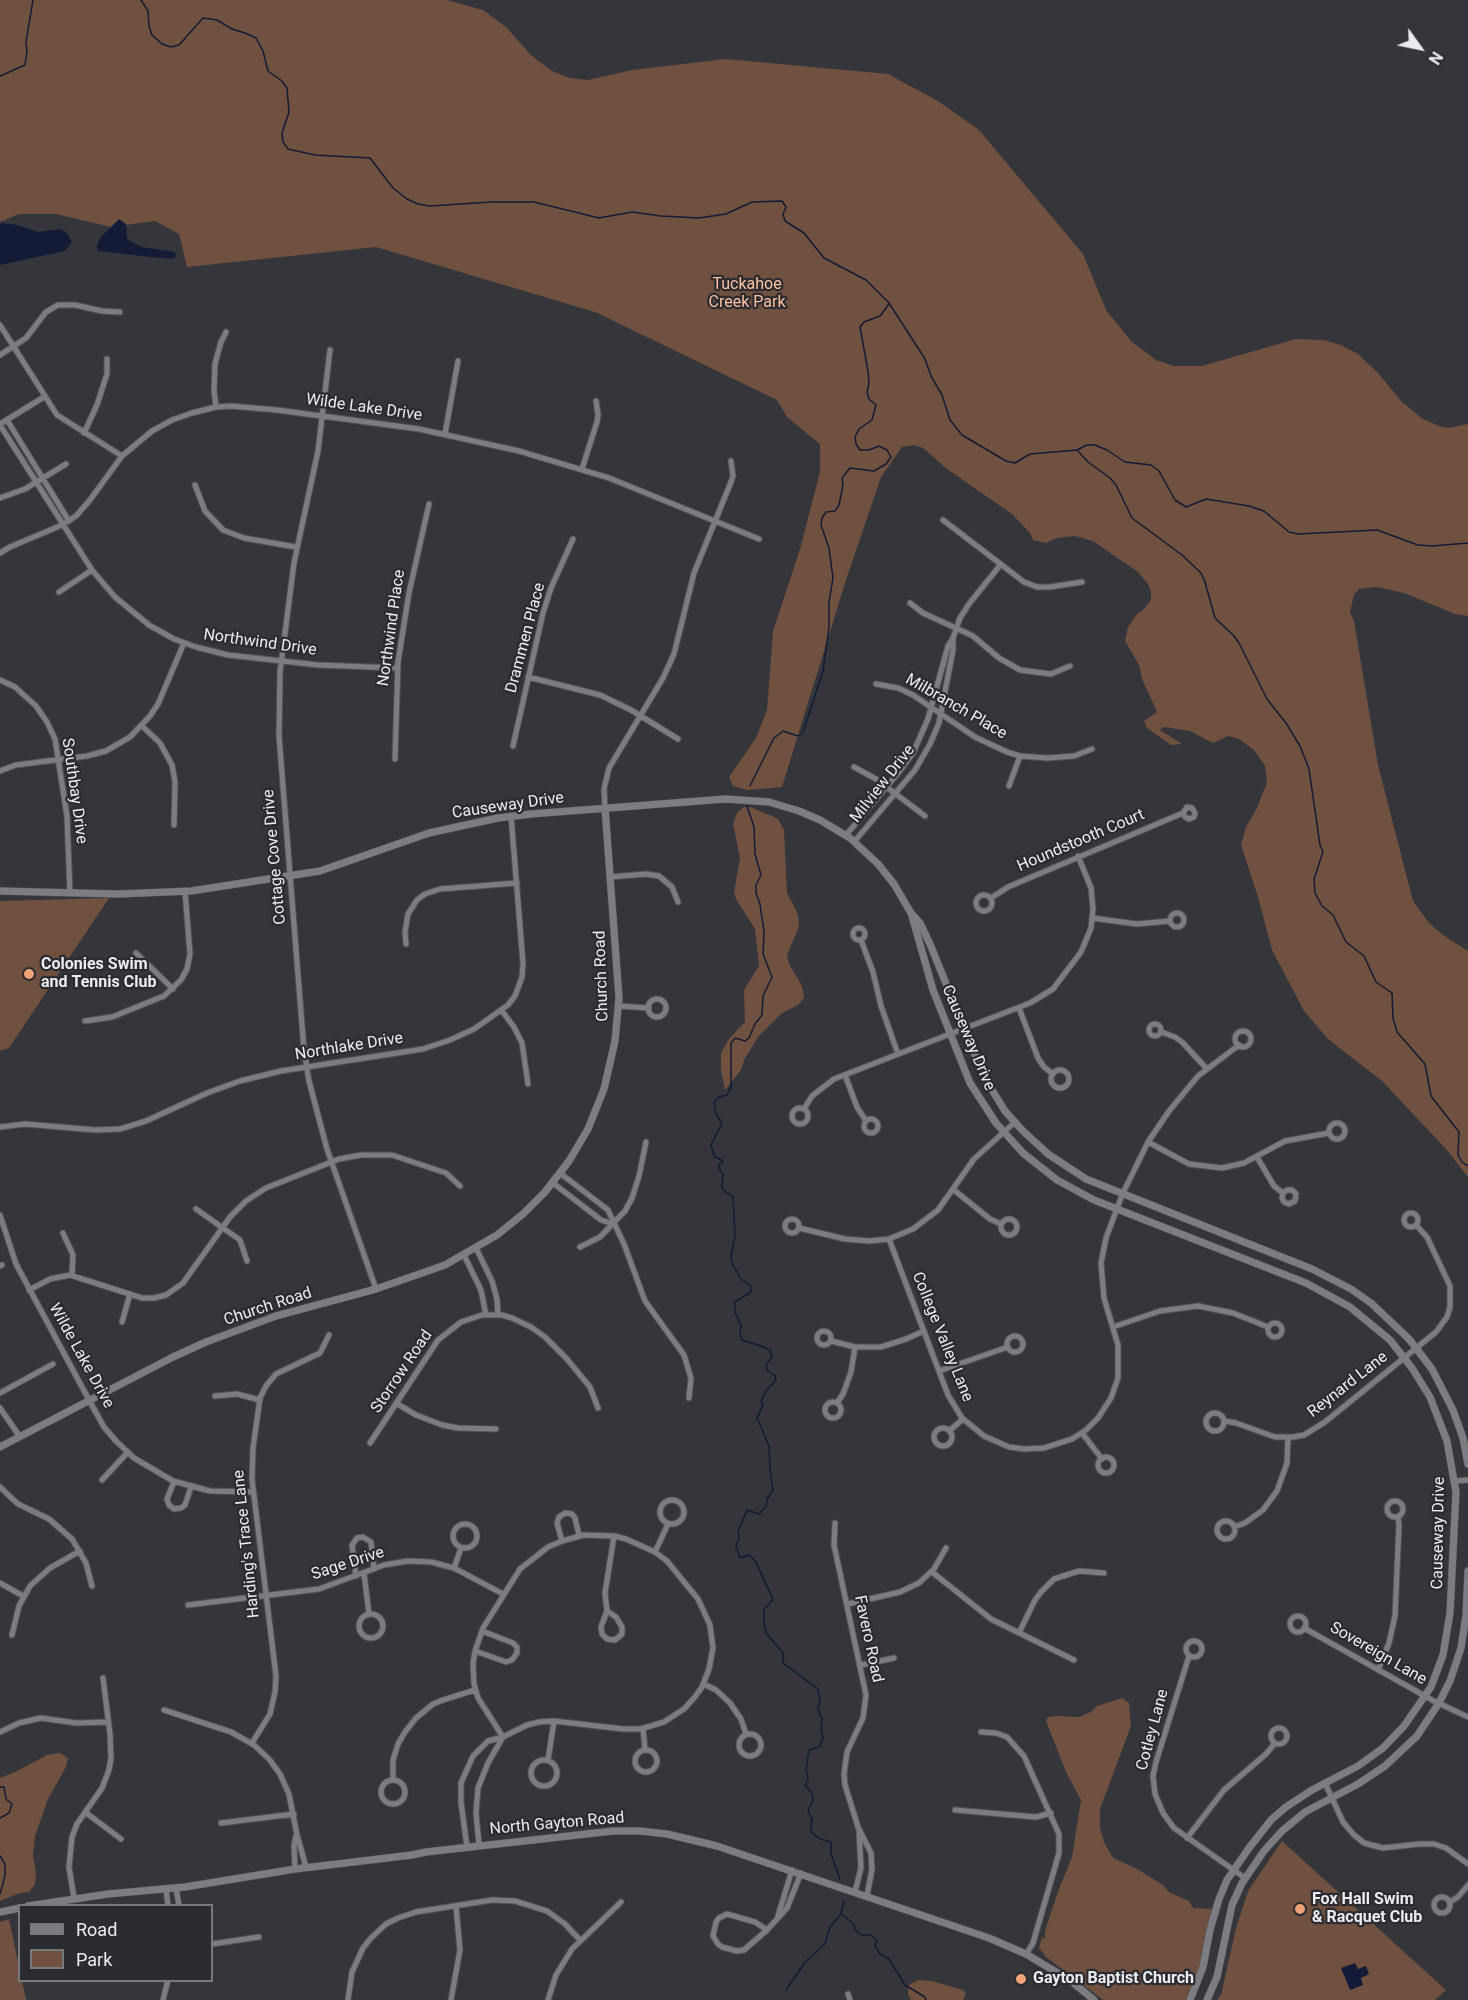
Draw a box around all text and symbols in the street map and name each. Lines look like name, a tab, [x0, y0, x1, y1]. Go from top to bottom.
north arrow	[1390, 18, 1450, 78]
text: N	[1424, 48, 1447, 68]
park label: Tuckahoe Creek Park	[709, 275, 785, 313]
street label: Wilde Lake Drive	[305, 390, 423, 426]
street label: Northwind Place	[374, 568, 410, 688]
street label: Drammen Place	[502, 581, 550, 695]
street label: Northwind Drive	[202, 626, 318, 660]
street label: Milbranch Place	[902, 670, 1010, 744]
street label: Southbay Drive	[57, 737, 91, 845]
street label: Milview Drive	[847, 741, 919, 827]
street label: Cottage Cove Drive	[260, 789, 290, 925]
street label: Causeway Drive	[451, 789, 565, 823]
street label: Houndstooth Court	[1015, 806, 1147, 876]
street label: Church Road	[591, 930, 613, 1022]
place label: Colonies Swim and Tennis Club	[41, 955, 156, 993]
marker: Colonies Swim and Tennis Club	[22, 967, 36, 981]
street label: Causeway Drive	[937, 982, 999, 1094]
street label: Northlake Drive	[293, 1029, 405, 1065]
street label: College Valley Lane	[907, 1269, 977, 1405]
street label: Church Road	[222, 1284, 314, 1330]
street label: Wilde Lake Drive	[44, 1300, 118, 1412]
street label: Storrow Road	[367, 1327, 437, 1417]
street label: Reynard Lane	[1304, 1348, 1392, 1422]
street label: Harding's Trace Lane	[230, 1469, 264, 1619]
street label: Causeway Drive	[1428, 1476, 1450, 1590]
street label: Sage Drive	[309, 1543, 387, 1585]
street label: Favero Road	[849, 1594, 887, 1684]
street label: Sovereign Lane	[1326, 1619, 1430, 1689]
street label: Cotley Lane	[1133, 1687, 1173, 1773]
street label: North Gayton Road	[489, 1809, 625, 1839]
place label: Fox Hall Swim & Racquet Club	[1312, 1890, 1422, 1928]
marker: Fox Hall Swim & Racquet Club	[1293, 1902, 1307, 1916]
legend	[18, 1904, 213, 1982]
text: Road	[76, 1919, 117, 1940]
text: Park	[76, 1949, 112, 1970]
place label: Gayton Baptist Church	[1033, 1969, 1194, 1989]
marker: Gayton Baptist Church	[1014, 1972, 1028, 1986]

